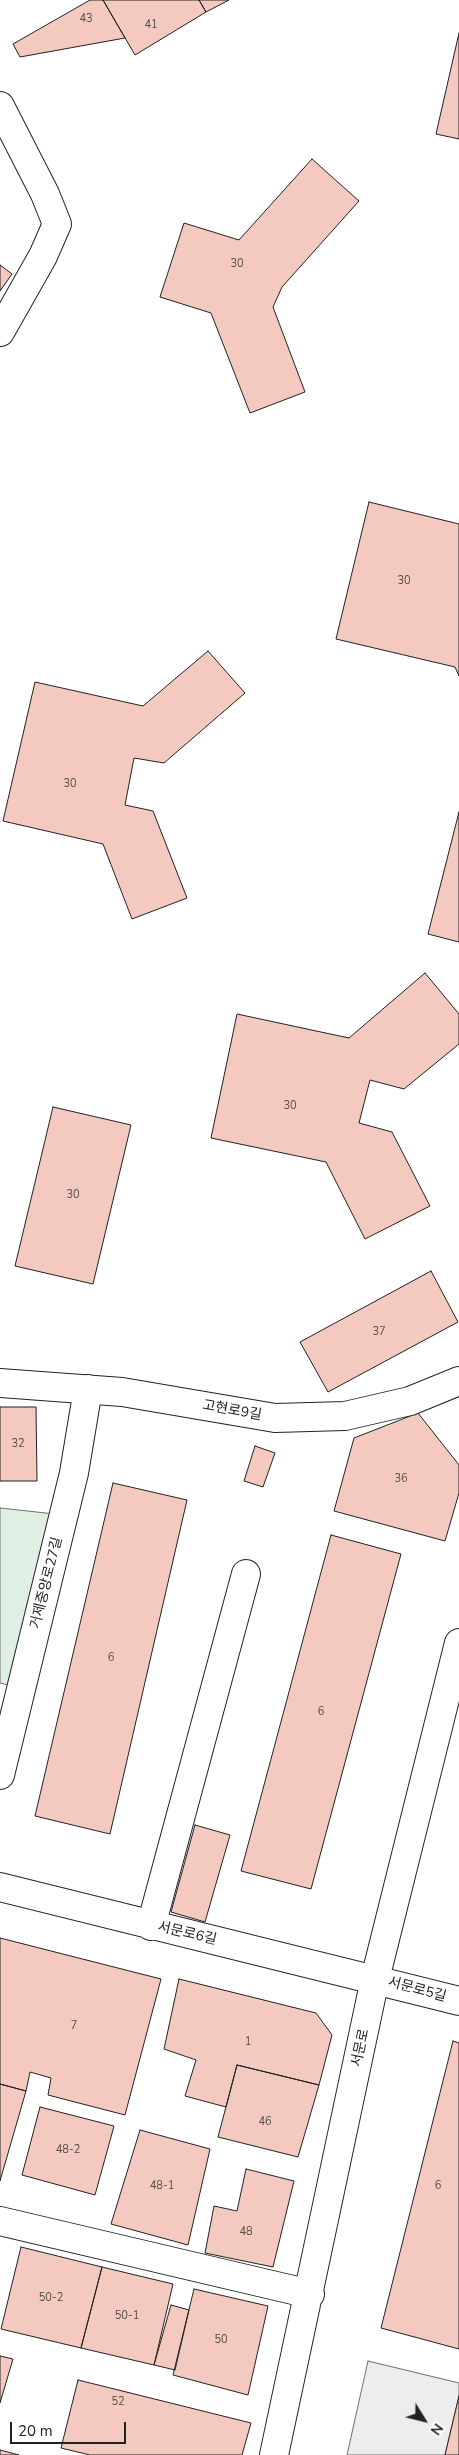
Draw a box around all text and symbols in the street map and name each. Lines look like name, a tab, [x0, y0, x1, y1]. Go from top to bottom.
house number: 43	[79, 12, 93, 26]
house number: 41	[144, 18, 158, 32]
house number: 30	[230, 257, 244, 271]
house number: 30	[397, 574, 411, 588]
house number: 30	[63, 777, 77, 791]
house number: 30	[283, 1099, 297, 1113]
house number: 30	[66, 1188, 80, 1202]
house number: 37	[372, 1325, 386, 1339]
street label: 고현로9길	[201, 1398, 263, 1424]
house number: 32	[11, 1437, 25, 1451]
house number: 36	[394, 1472, 408, 1486]
street label: 거제중앙로27길	[27, 1535, 67, 1631]
house number: 6	[108, 1651, 114, 1665]
house number: 6	[318, 1705, 324, 1719]
street label: 서문로6길	[156, 1919, 218, 1949]
street label: 서문로5길	[386, 1974, 448, 2006]
house number: 7	[71, 2019, 77, 2033]
street label: 서문로	[349, 2027, 373, 2069]
house number: 1	[245, 2035, 251, 2049]
house number: 46	[258, 2115, 272, 2129]
house number: 48-2	[56, 2143, 80, 2157]
house number: 48-1	[150, 2179, 174, 2193]
house number: 6	[435, 2179, 441, 2193]
house number: 48	[239, 2225, 253, 2239]
house number: 50-2	[39, 2291, 63, 2305]
house number: 50-1	[115, 2309, 139, 2323]
house number: 50	[214, 2333, 228, 2347]
house number: 52	[111, 2395, 125, 2409]
north arrow	[399, 2395, 449, 2445]
scale bar	[12, 2412, 129, 2444]
text: N	[426, 2419, 447, 2439]
text: 20 m	[18, 2421, 53, 2441]

